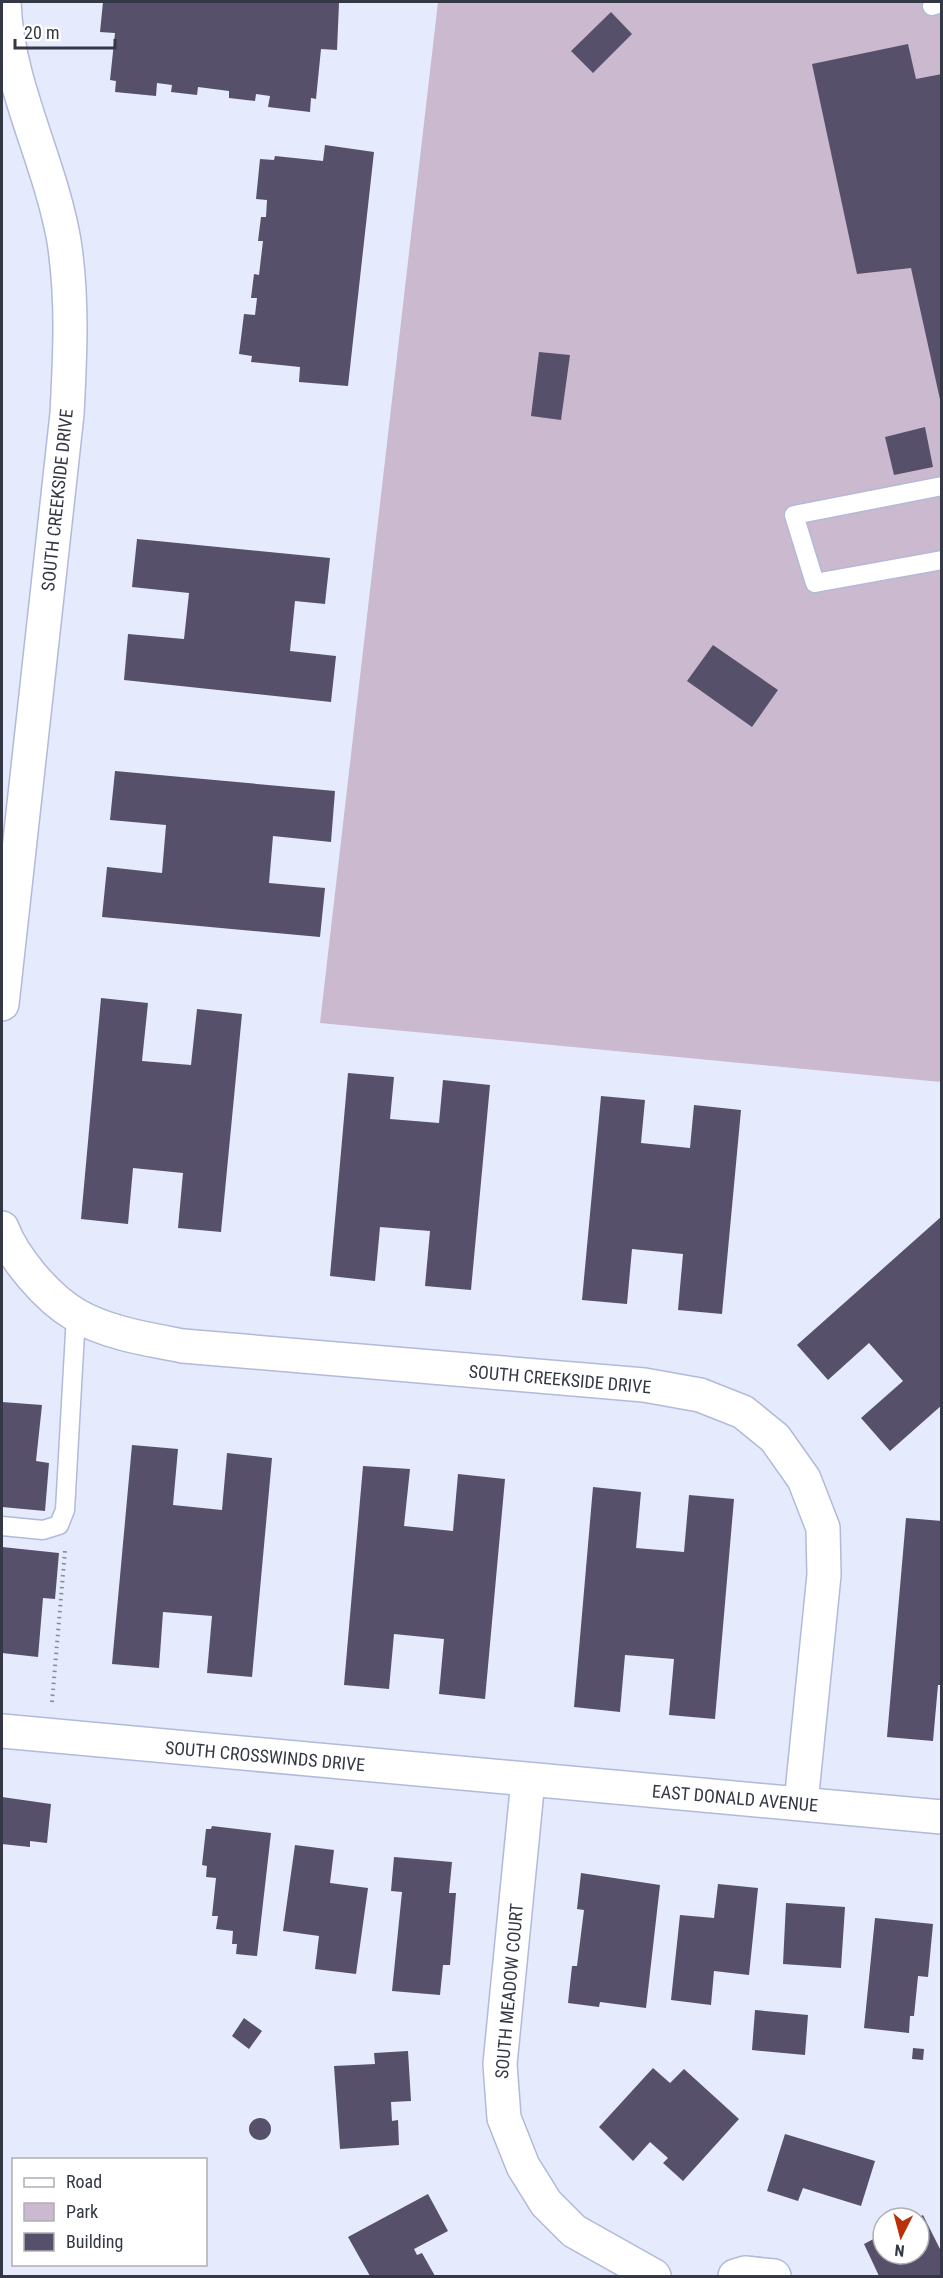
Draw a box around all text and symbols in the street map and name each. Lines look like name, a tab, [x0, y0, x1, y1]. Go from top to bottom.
scale bar	[15, 12, 116, 50]
text: 20 m	[24, 22, 59, 43]
street label: SOUTH CREEKSIDE DRIVE	[37, 408, 77, 592]
street label: SOUTH CREEKSIDE DRIVE	[468, 1361, 652, 1397]
street label: SOUTH CROSSWINDS DRIVE	[164, 1737, 366, 1775]
street label: EAST DONALD AVENUE	[651, 1780, 819, 1816]
street label: SOUTH MEADOW COURT	[491, 1902, 527, 2080]
legend	[12, 2158, 207, 2266]
text: Road	[66, 2171, 102, 2192]
text: Park	[66, 2201, 98, 2222]
north arrow	[871, 2206, 931, 2266]
text: Building	[66, 2231, 123, 2252]
text: N	[894, 2240, 905, 2260]

